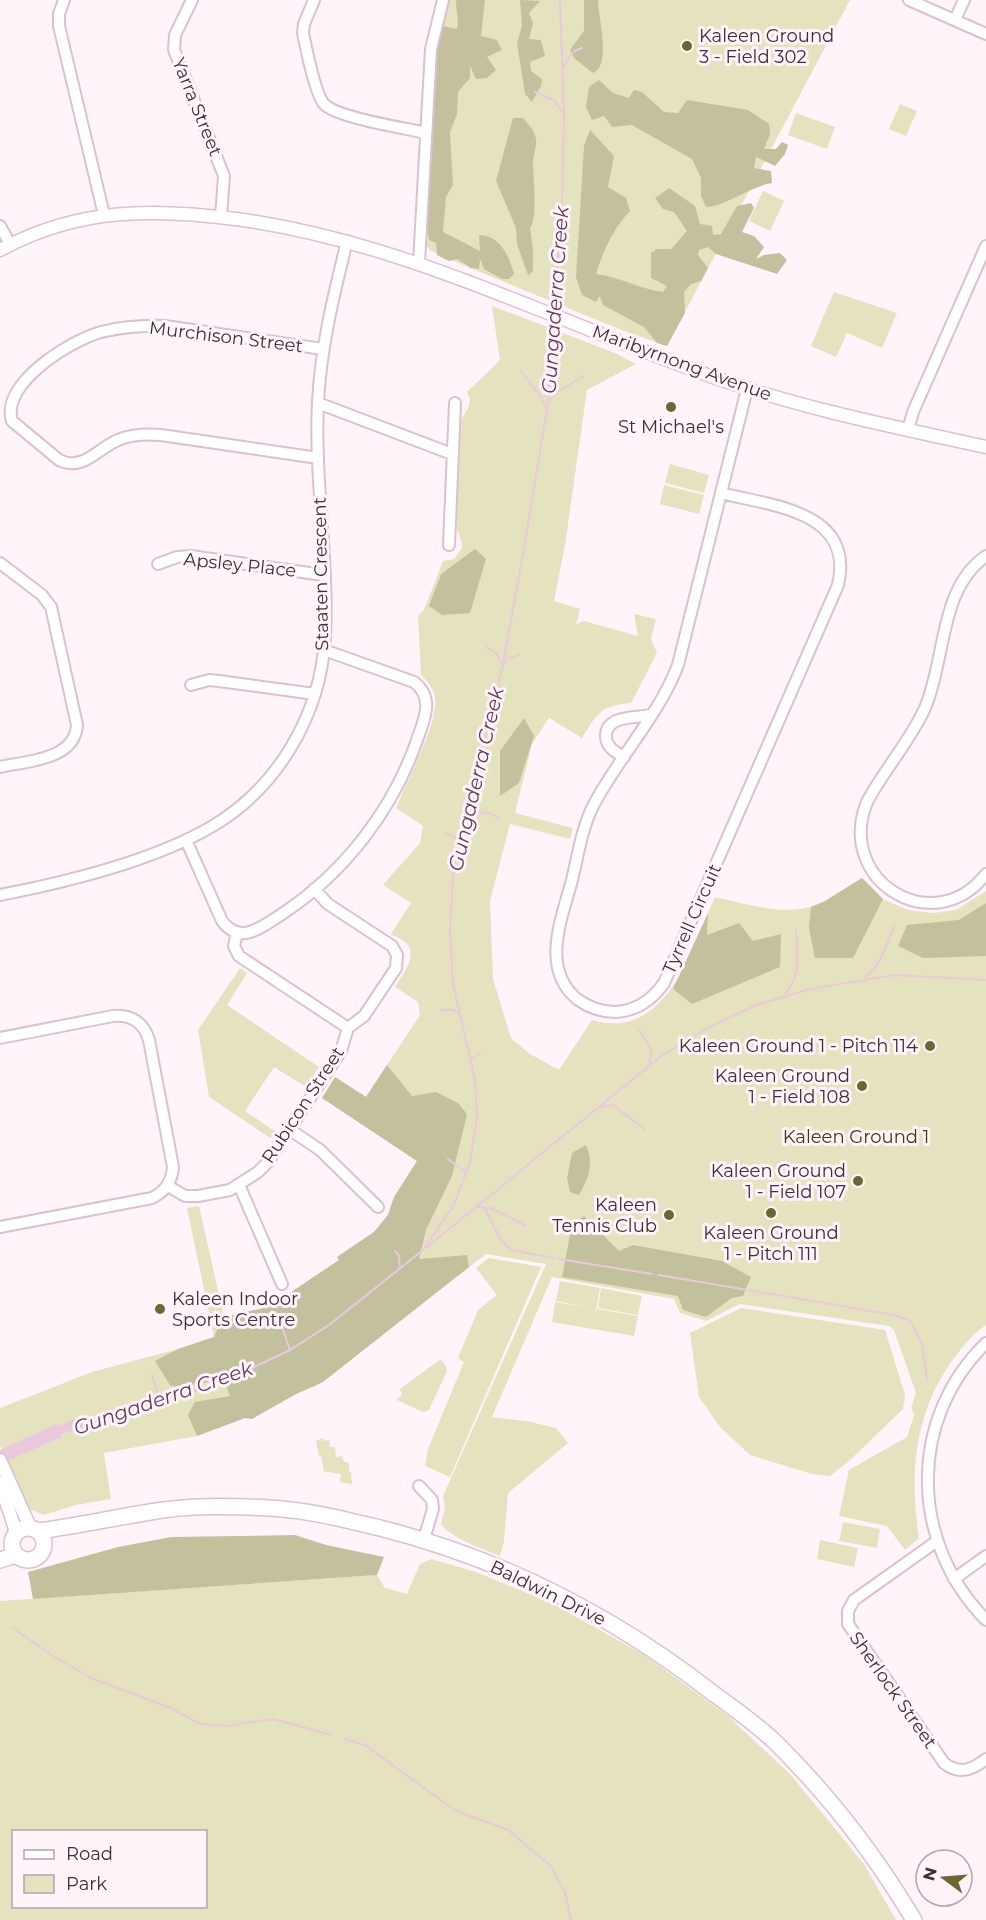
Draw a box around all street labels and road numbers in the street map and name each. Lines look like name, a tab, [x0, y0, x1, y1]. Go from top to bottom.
street label: Yarra Street	[167, 55, 227, 159]
street label: Murchison Street	[148, 317, 304, 357]
street label: Maribyrnong Avenue	[589, 320, 775, 406]
street label: Staaten Crescent	[309, 497, 333, 651]
street label: Apsley Place	[183, 548, 298, 582]
street label: Tyrrell Circuit	[658, 861, 726, 977]
street label: Rubicon Street	[257, 1043, 349, 1167]
street label: Baldwin Drive	[487, 1556, 610, 1631]
street label: Sherlock Street	[845, 1627, 941, 1753]

